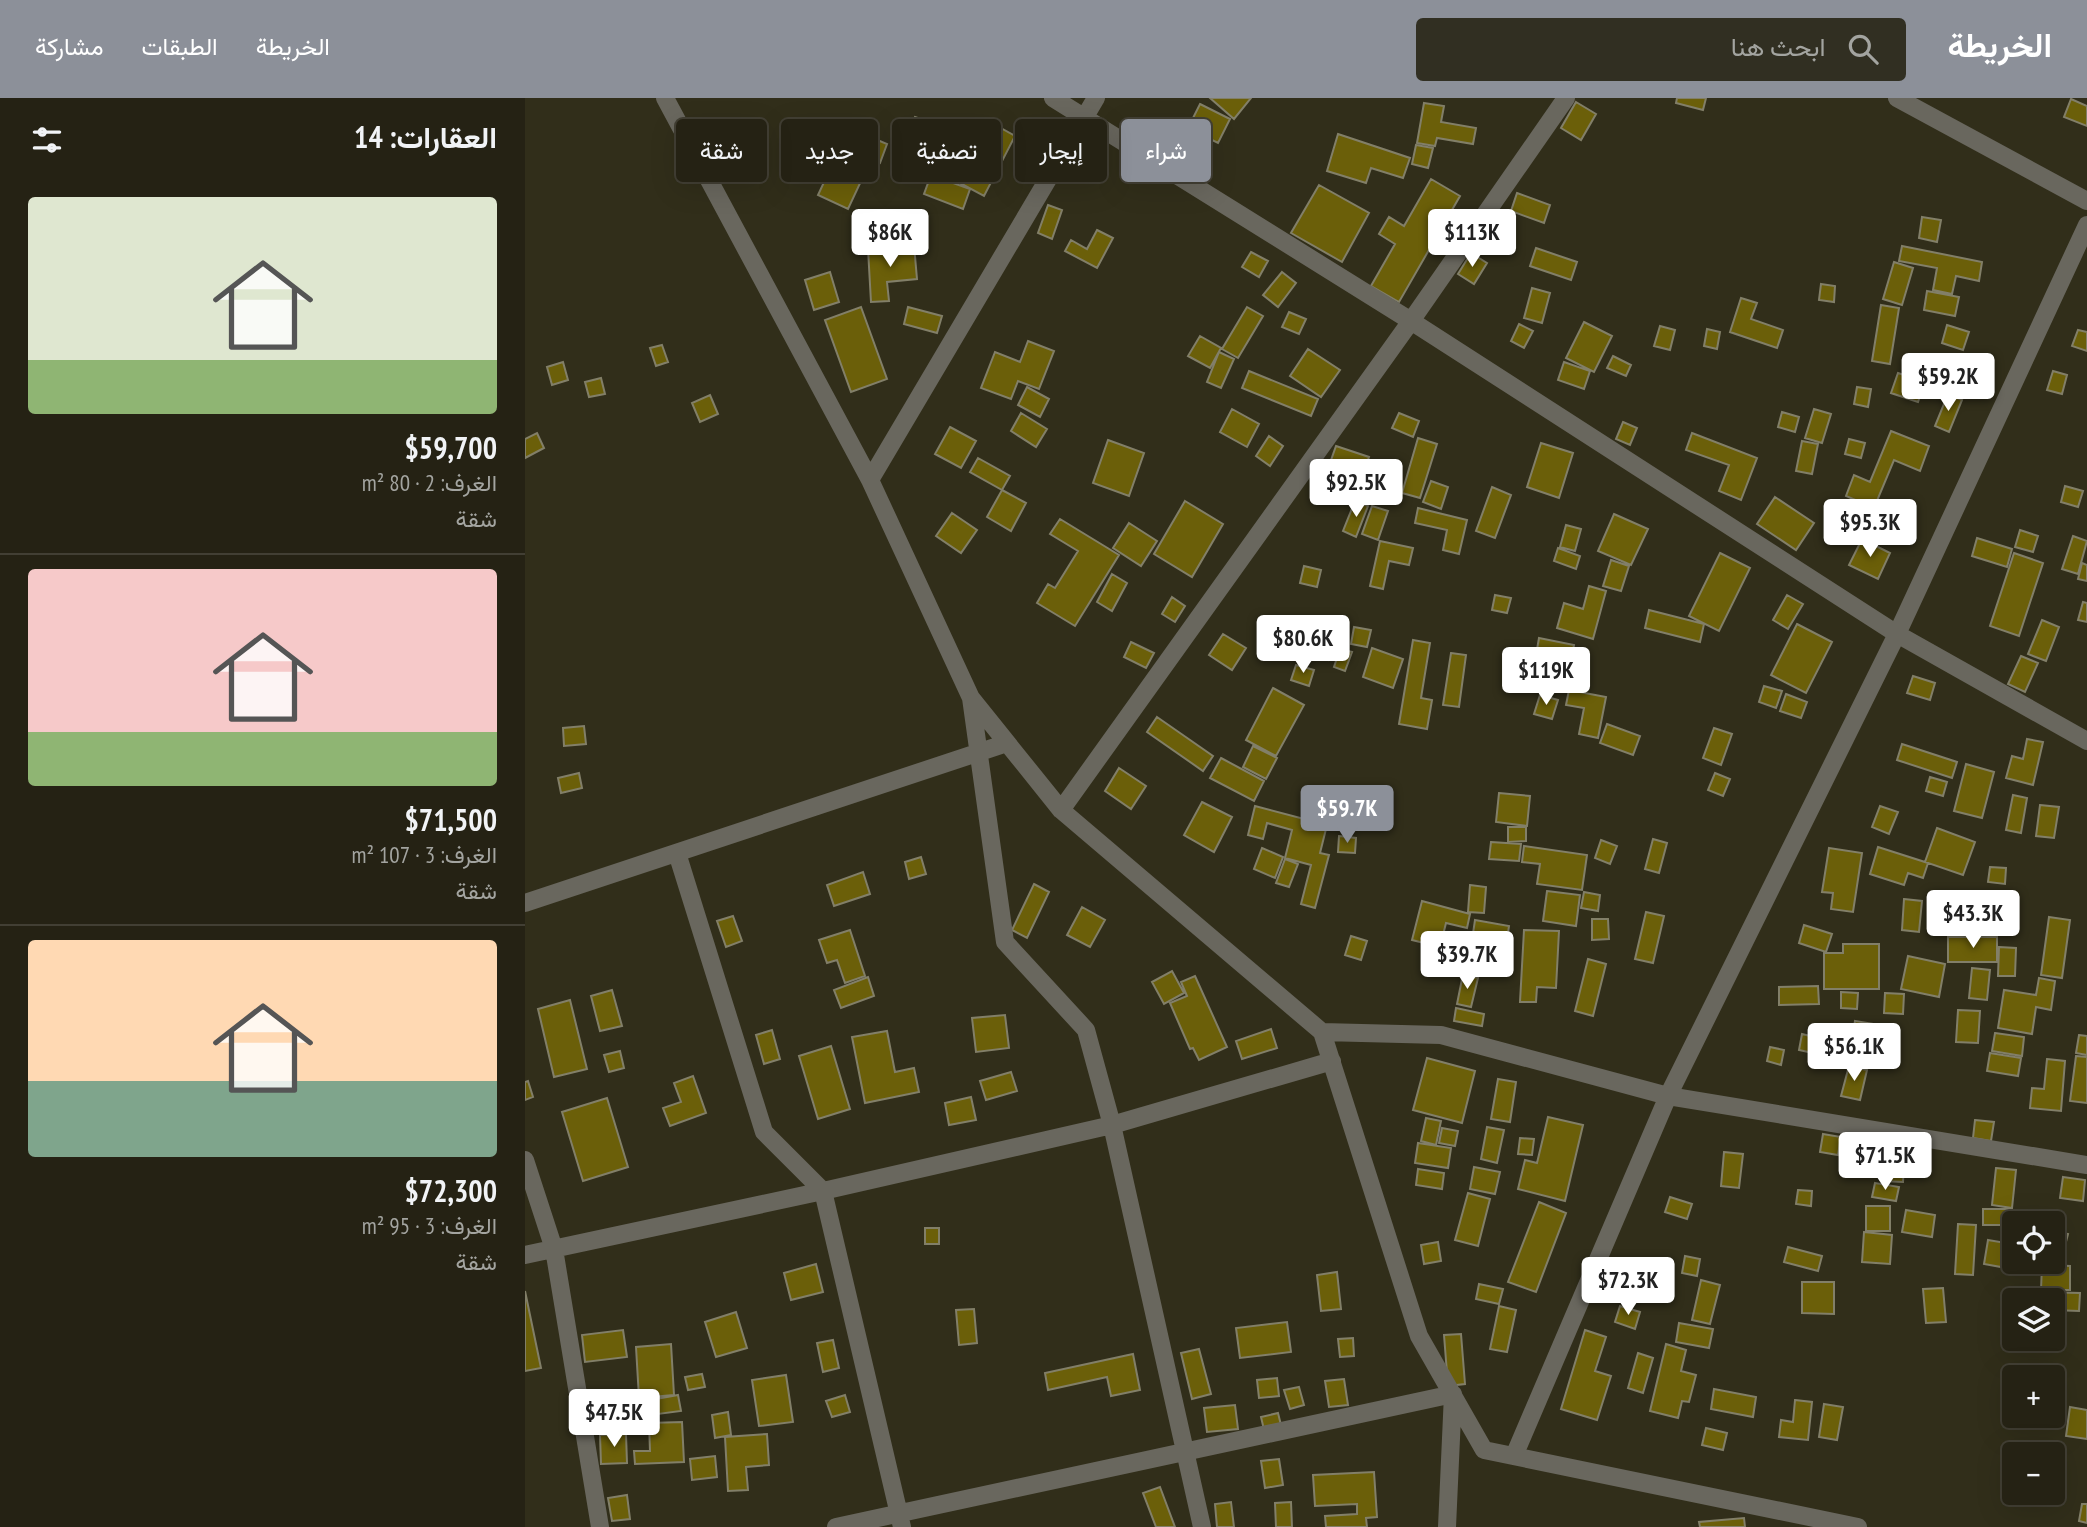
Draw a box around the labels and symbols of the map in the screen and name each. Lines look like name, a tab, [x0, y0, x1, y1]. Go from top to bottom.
pin: $86K	[849, 209, 931, 269]
pin: $113K	[1423, 209, 1521, 269]
pin: $59.2K	[1891, 354, 2005, 413]
pin: $92.5K	[1299, 460, 1413, 519]
pin: $95.3K	[1813, 500, 1927, 559]
pin: $80.6K	[1246, 616, 1360, 675]
pin: $119K	[1497, 648, 1595, 707]
pin: $59.7K	[1290, 786, 1404, 845]
pin: $43.3K	[1916, 890, 2030, 950]
pin: $39.7K	[1410, 932, 1524, 991]
pin: $56.1K	[1797, 1024, 1911, 1083]
pin: $71.5K	[1828, 1132, 1942, 1192]
pin: $72.3K	[1571, 1258, 1685, 1317]
pin: $47.5K	[557, 1390, 671, 1449]

